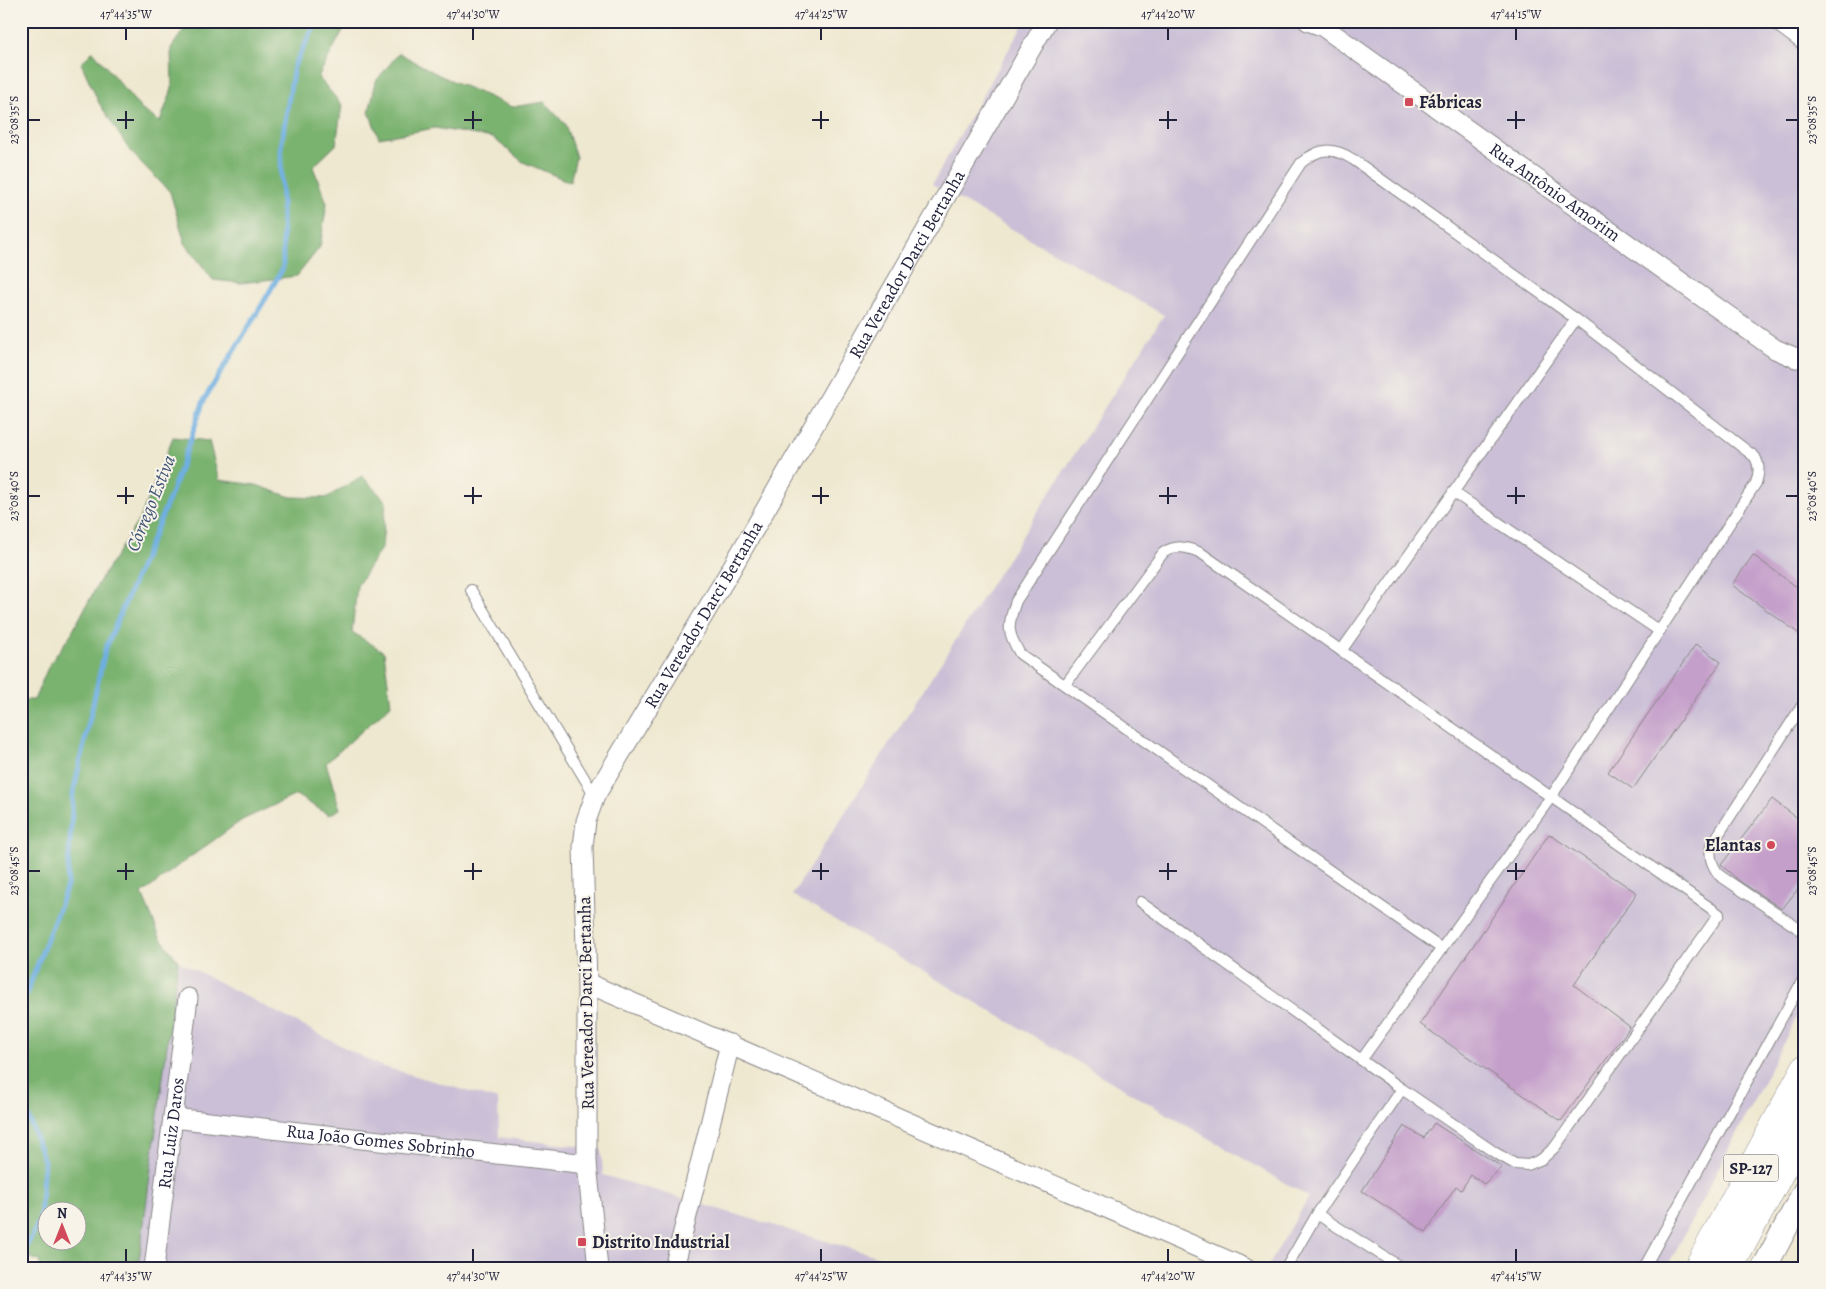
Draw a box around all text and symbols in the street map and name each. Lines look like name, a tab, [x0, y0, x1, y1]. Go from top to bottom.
text: 47°44'35"W	[100, 6, 153, 22]
text: 47°44'30"W	[446, 6, 500, 22]
text: 47°44'25"W	[795, 6, 848, 22]
text: 47°44'20"W	[1141, 6, 1196, 22]
text: 47°44'15"W	[1490, 6, 1542, 22]
place label: Fábricas	[1419, 90, 1482, 114]
text: 23°08'35"S	[6, 96, 22, 144]
marker: Fábricas	[1403, 96, 1415, 108]
text: 23°08'35"S	[1804, 96, 1820, 144]
street label: Rua Antônio Amorim	[1485, 137, 1625, 247]
street label: Rua Vereador Darci Bertanha	[843, 165, 971, 363]
water label: Córrego Estiva	[120, 451, 182, 555]
text: 23°08'40"S	[6, 471, 22, 521]
text: 23°08'40"S	[1804, 471, 1820, 521]
street label: Rua Vereador Darci Bertanha	[639, 516, 769, 712]
place label: Elantas	[1705, 833, 1761, 857]
marker: Elantas	[1765, 839, 1777, 851]
text: 23°08'45"S	[6, 846, 22, 896]
text: 23°08'45"S	[1804, 846, 1820, 896]
street label: Rua Vereador Darci Bertanha	[572, 895, 600, 1110]
street label: Rua Luiz Daros	[152, 1076, 190, 1190]
street label: Rua João Gomes Sobrinho	[285, 1119, 476, 1163]
road number: SP-127	[1724, 1154, 1778, 1182]
north arrow	[38, 1202, 88, 1252]
text: N	[57, 1204, 67, 1223]
place label: Distrito Industrial	[592, 1230, 730, 1254]
marker: Distrito Industrial	[576, 1236, 588, 1248]
text: 47°44'35"W	[100, 1268, 153, 1284]
text: 47°44'30"W	[446, 1268, 500, 1284]
text: 47°44'25"W	[795, 1268, 848, 1284]
text: 47°44'20"W	[1141, 1268, 1196, 1284]
text: 47°44'15"W	[1490, 1268, 1542, 1284]

